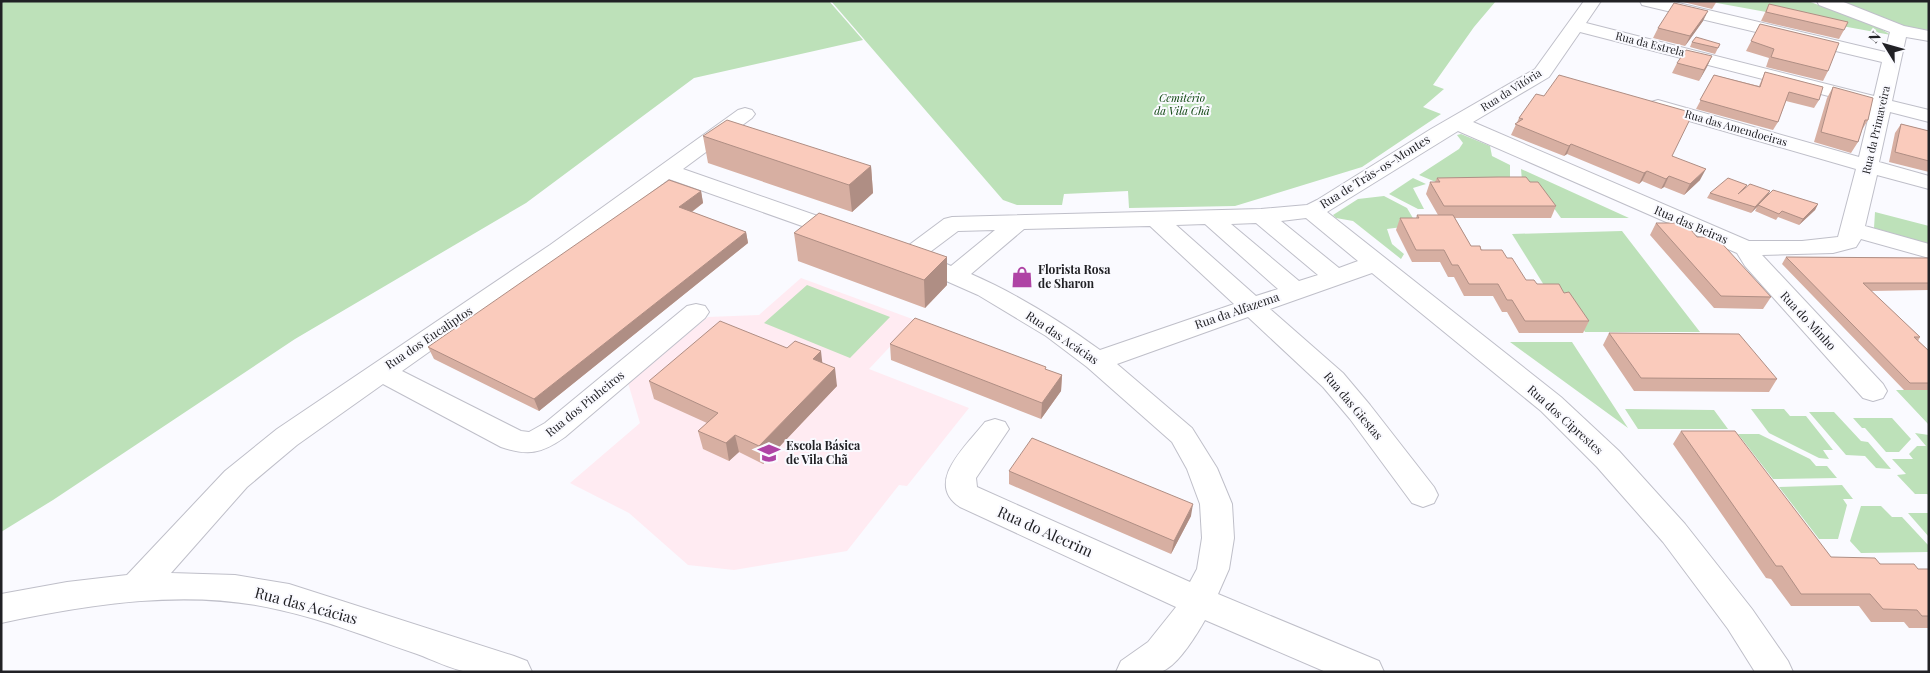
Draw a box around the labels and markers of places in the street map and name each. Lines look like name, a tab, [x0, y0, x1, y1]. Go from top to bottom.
place label: Florista Rosa de Sharon	[1038, 261, 1111, 291]
shop icon: Florista Rosa de Sharon	[1009, 264, 1035, 290]
place label: Escola Básica de Vila Chã	[786, 437, 861, 467]
school or university icon: Escola Básica de Vila Chã	[756, 440, 782, 466]

